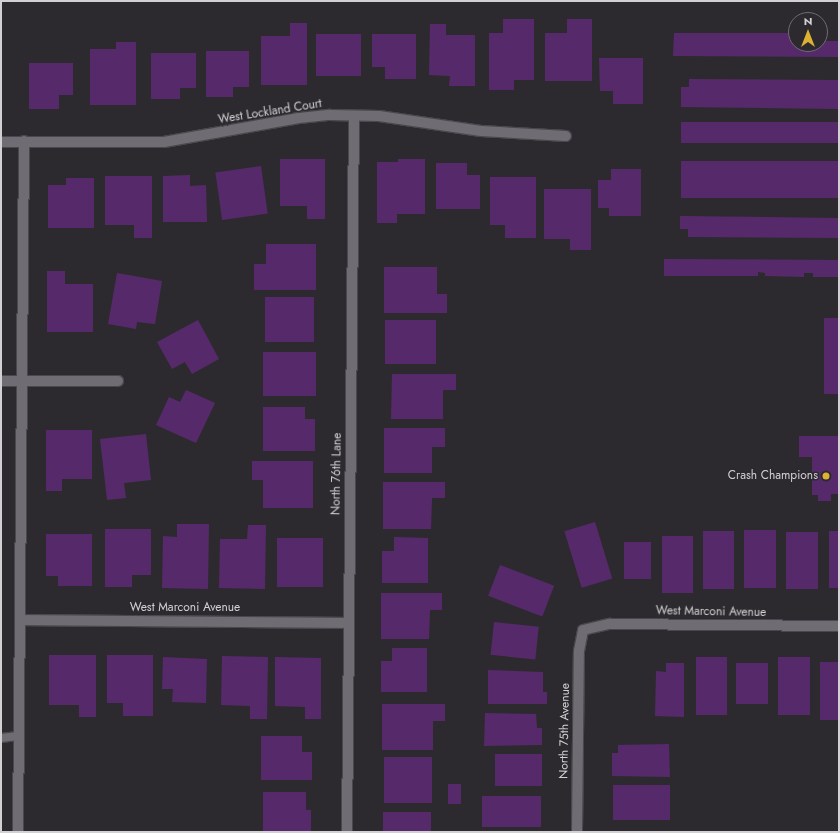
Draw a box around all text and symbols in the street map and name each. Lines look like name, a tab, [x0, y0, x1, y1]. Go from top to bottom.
north arrow	[788, 12, 828, 52]
text: N	[804, 13, 812, 29]
street label: West Lockland Court	[217, 97, 323, 127]
street label: North 76th Lane	[329, 433, 345, 515]
place label: Crash Champions	[728, 469, 818, 483]
marker: Crash Champions	[821, 471, 831, 481]
street label: West Marconi Avenue	[130, 601, 240, 615]
street label: West Marconi Avenue	[656, 604, 766, 620]
street label: North 75th Avenue	[557, 683, 573, 779]

